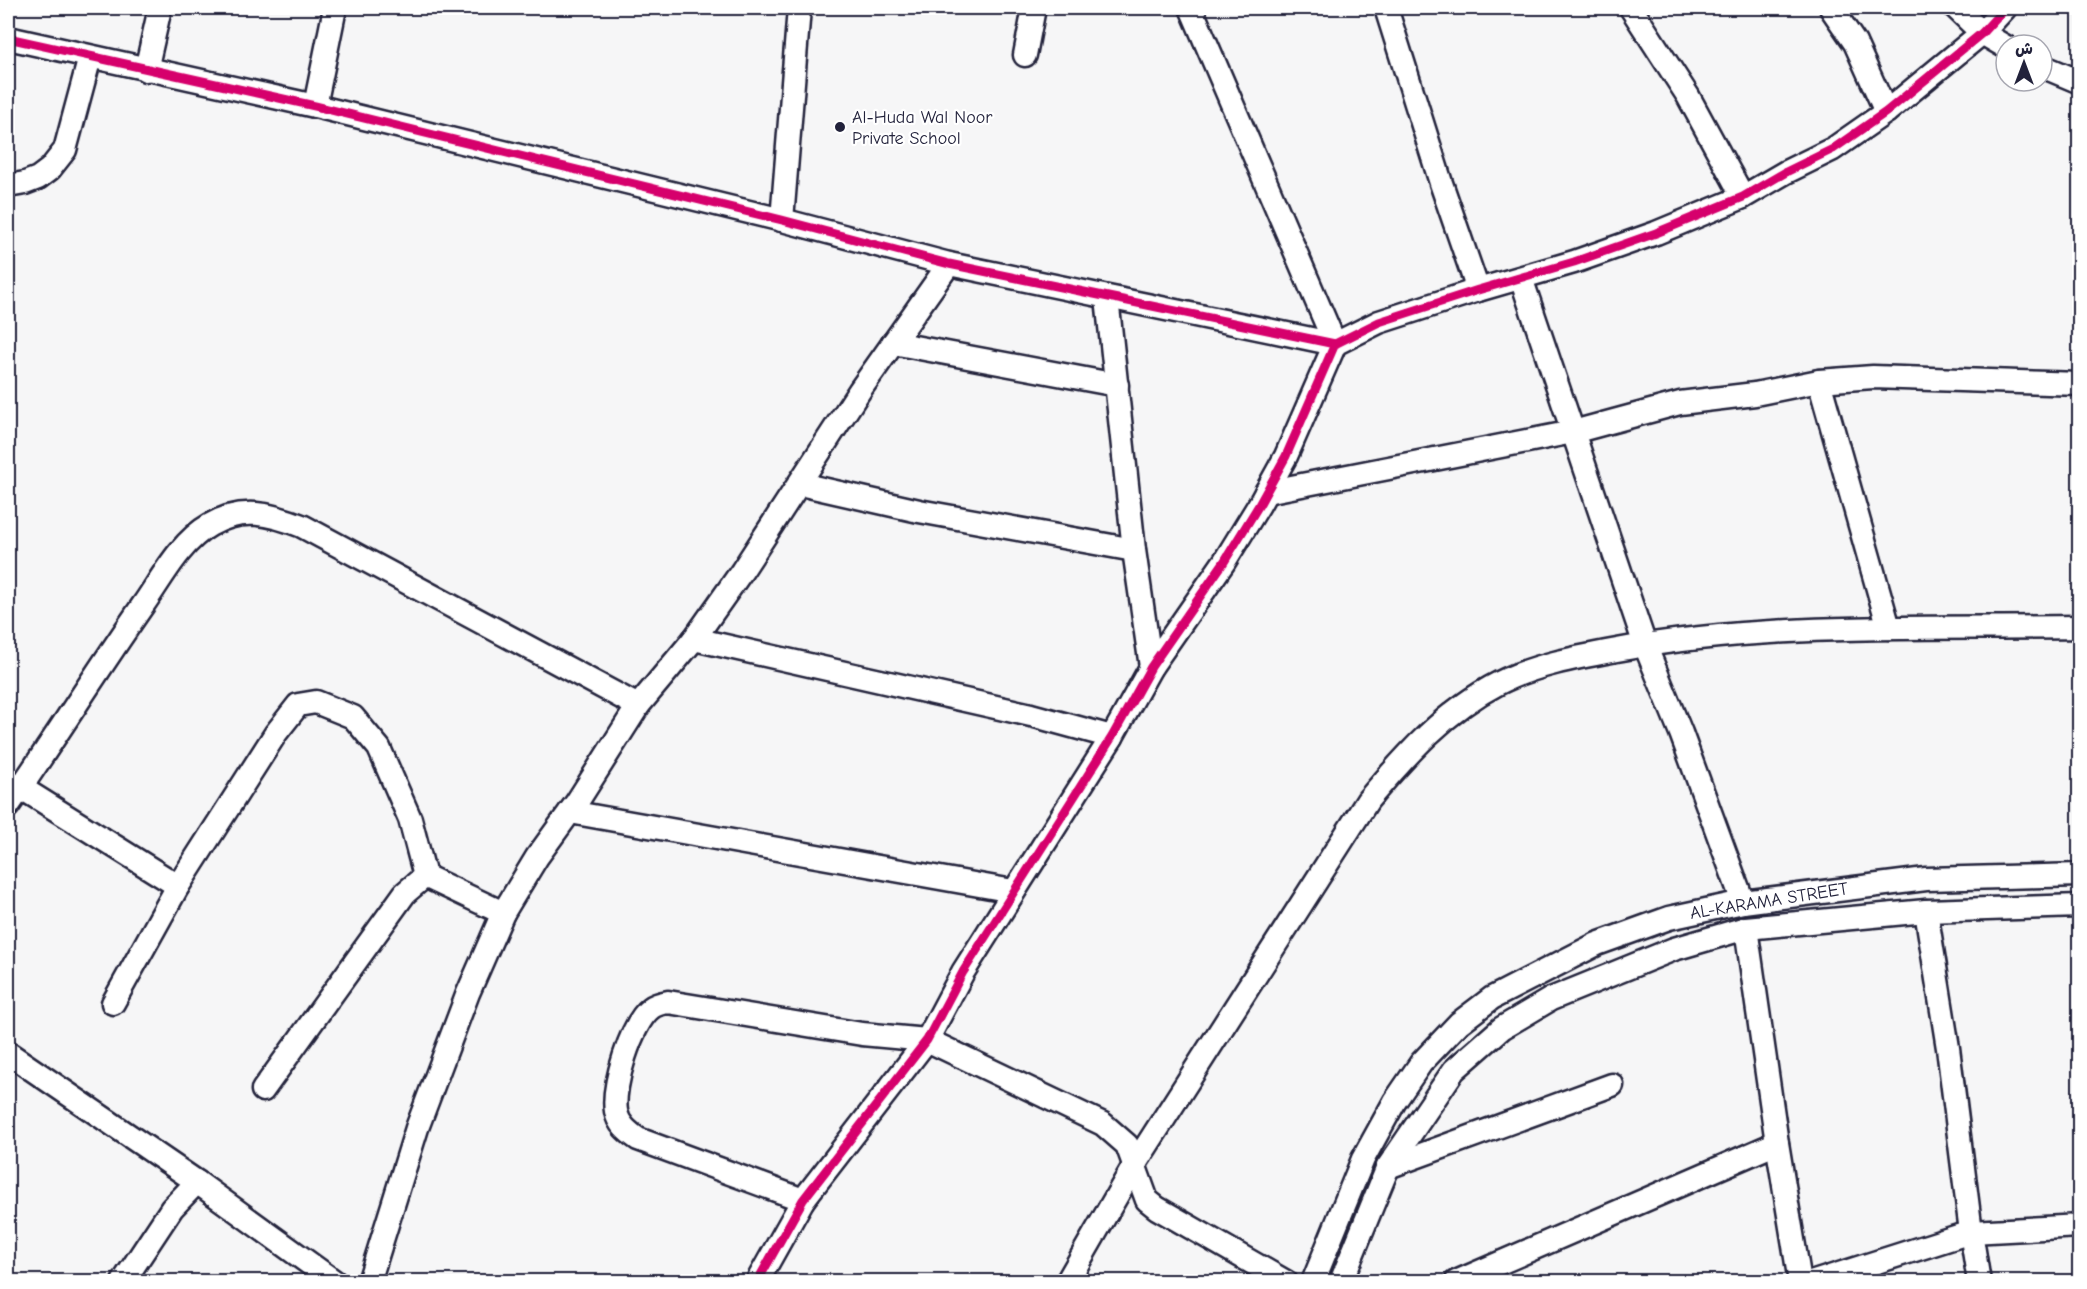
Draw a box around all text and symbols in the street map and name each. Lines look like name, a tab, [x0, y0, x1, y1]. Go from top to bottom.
north arrow	[1994, 33, 2054, 93]
text: ش	[2015, 40, 2033, 58]
place label: Al-Huda Wal Noor Private School	[852, 107, 993, 149]
marker: Al-Huda Wal Noor Private School	[833, 120, 847, 134]
street label: AL-KARAMA STREET	[1688, 878, 1850, 924]

